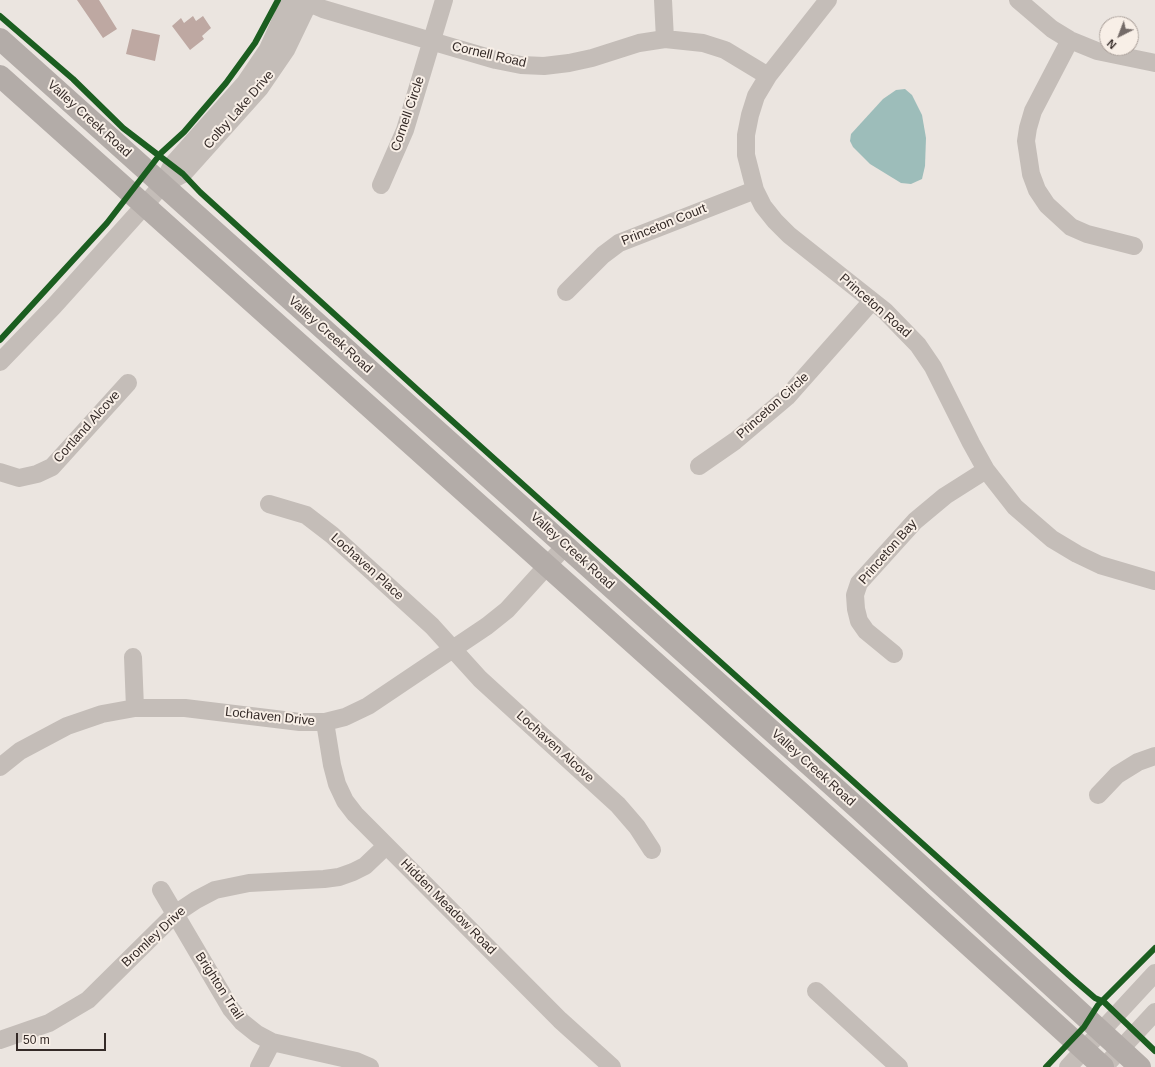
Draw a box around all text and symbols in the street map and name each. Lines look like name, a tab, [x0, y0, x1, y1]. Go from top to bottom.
north arrow	[1099, 16, 1139, 56]
text: N	[1105, 37, 1119, 51]
street label: Cornell Road	[450, 39, 528, 71]
street label: Colby Lake Drive	[201, 68, 277, 152]
street label: Cornell Circle	[388, 75, 428, 153]
street label: Valley Creek Road	[44, 77, 134, 161]
street label: Princeton Court	[619, 201, 709, 249]
street label: Princeton Road	[836, 271, 914, 341]
street label: Valley Creek Road	[285, 293, 375, 377]
street label: Princeton Circle	[734, 370, 812, 442]
street label: Cortland Alcove	[51, 388, 123, 466]
street label: Valley Creek Road	[527, 509, 617, 593]
street label: Princeton Bay	[856, 516, 920, 588]
street label: Lochaven Place	[327, 530, 407, 604]
street label: Lochaven Drive	[224, 705, 316, 729]
street label: Lochaven Alcove	[513, 708, 597, 786]
street label: Valley Creek Road	[768, 726, 858, 810]
street label: Hidden Meadow Road	[397, 856, 499, 958]
street label: Bromley Drive	[119, 903, 189, 971]
street label: Brighton Trail	[192, 950, 246, 1022]
scale bar	[18, 1025, 108, 1051]
text: 50 m	[23, 1033, 50, 1047]

